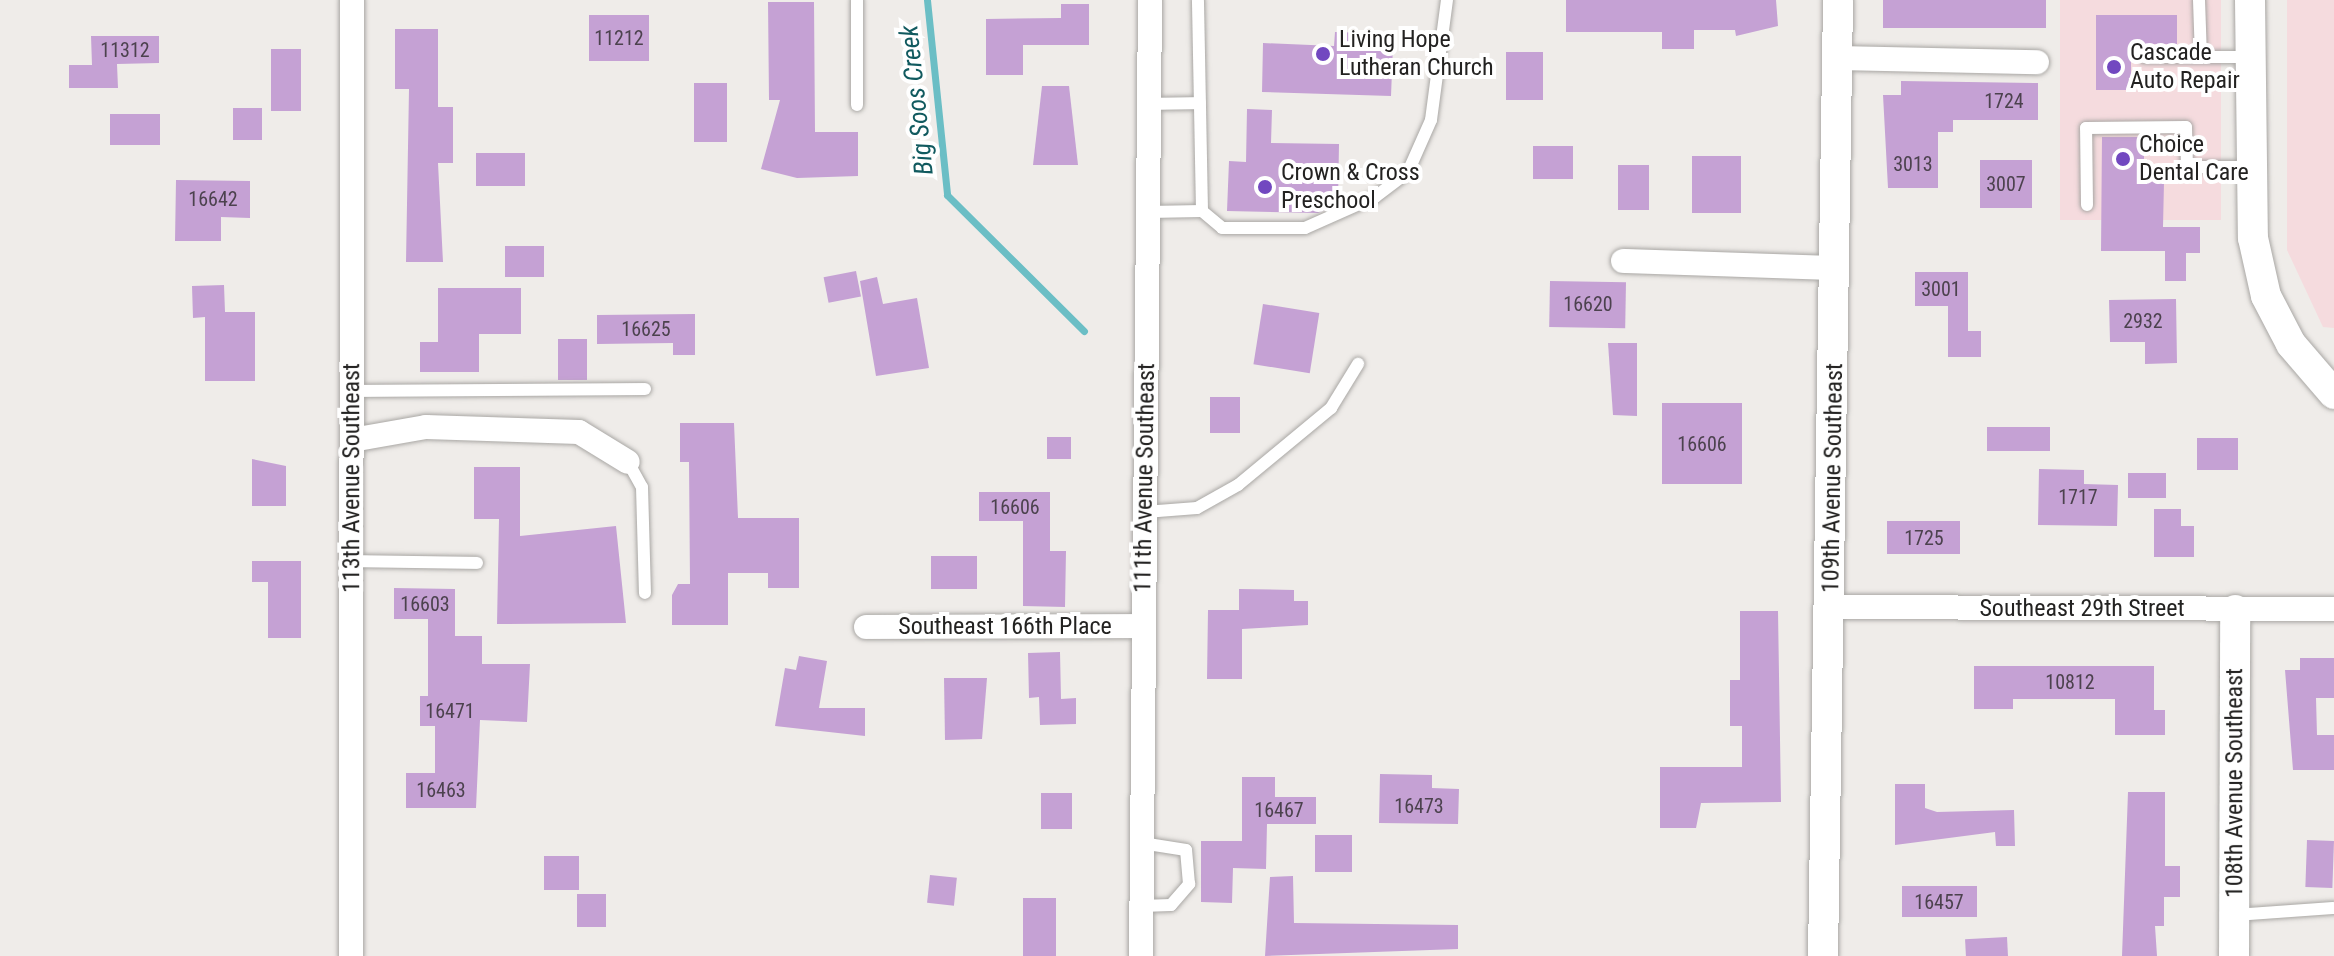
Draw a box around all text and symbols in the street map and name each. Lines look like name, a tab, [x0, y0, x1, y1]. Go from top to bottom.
water label: Big Soos Creek	[894, 24, 940, 176]
house number: 11212	[594, 26, 644, 50]
place label: Living Hope Lutheran Church	[1339, 26, 1493, 82]
house number: 11312	[100, 38, 150, 62]
place label: Cascade Auto Repair	[2130, 39, 2240, 95]
marker: Living Hope Lutheran Church	[1314, 45, 1332, 63]
marker: Cascade Auto Repair	[2105, 58, 2123, 76]
house number: 1724	[1984, 89, 2024, 113]
place label: Choice Dental Care	[2139, 131, 2249, 187]
marker: Choice Dental Care	[2114, 150, 2132, 168]
house number: 3013	[1893, 152, 1933, 176]
place label: Crown & Cross Preschool	[1281, 159, 1420, 215]
house number: 3007	[1986, 172, 2026, 196]
marker: Crown & Cross Preschool	[1256, 178, 1274, 196]
house number: 16642	[188, 187, 238, 211]
house number: 3001	[1921, 277, 1961, 301]
house number: 16620	[1563, 292, 1613, 316]
house number: 2932	[2123, 309, 2163, 333]
house number: 16625	[621, 317, 671, 341]
street label: 113th Avenue Southeast	[338, 363, 366, 593]
street label: 111th Avenue Southeast	[1129, 363, 1161, 593]
street label: 109th Avenue Southeast	[1817, 363, 1849, 593]
house number: 16606	[1677, 432, 1727, 456]
house number: 1717	[2058, 485, 2098, 509]
house number: 16606	[990, 495, 1040, 519]
house number: 1725	[1904, 526, 1944, 550]
house number: 16603	[400, 592, 450, 616]
street label: Southeast 29th Street	[1979, 595, 2185, 623]
street label: Southeast 166th Place	[898, 613, 1112, 641]
street label: 108th Avenue Southeast	[2221, 668, 2249, 898]
house number: 10812	[2045, 670, 2095, 694]
house number: 16471	[425, 699, 475, 723]
house number: 16463	[416, 778, 466, 802]
house number: 16473	[1394, 794, 1444, 818]
house number: 16467	[1254, 798, 1304, 822]
house number: 16457	[1914, 890, 1964, 914]

